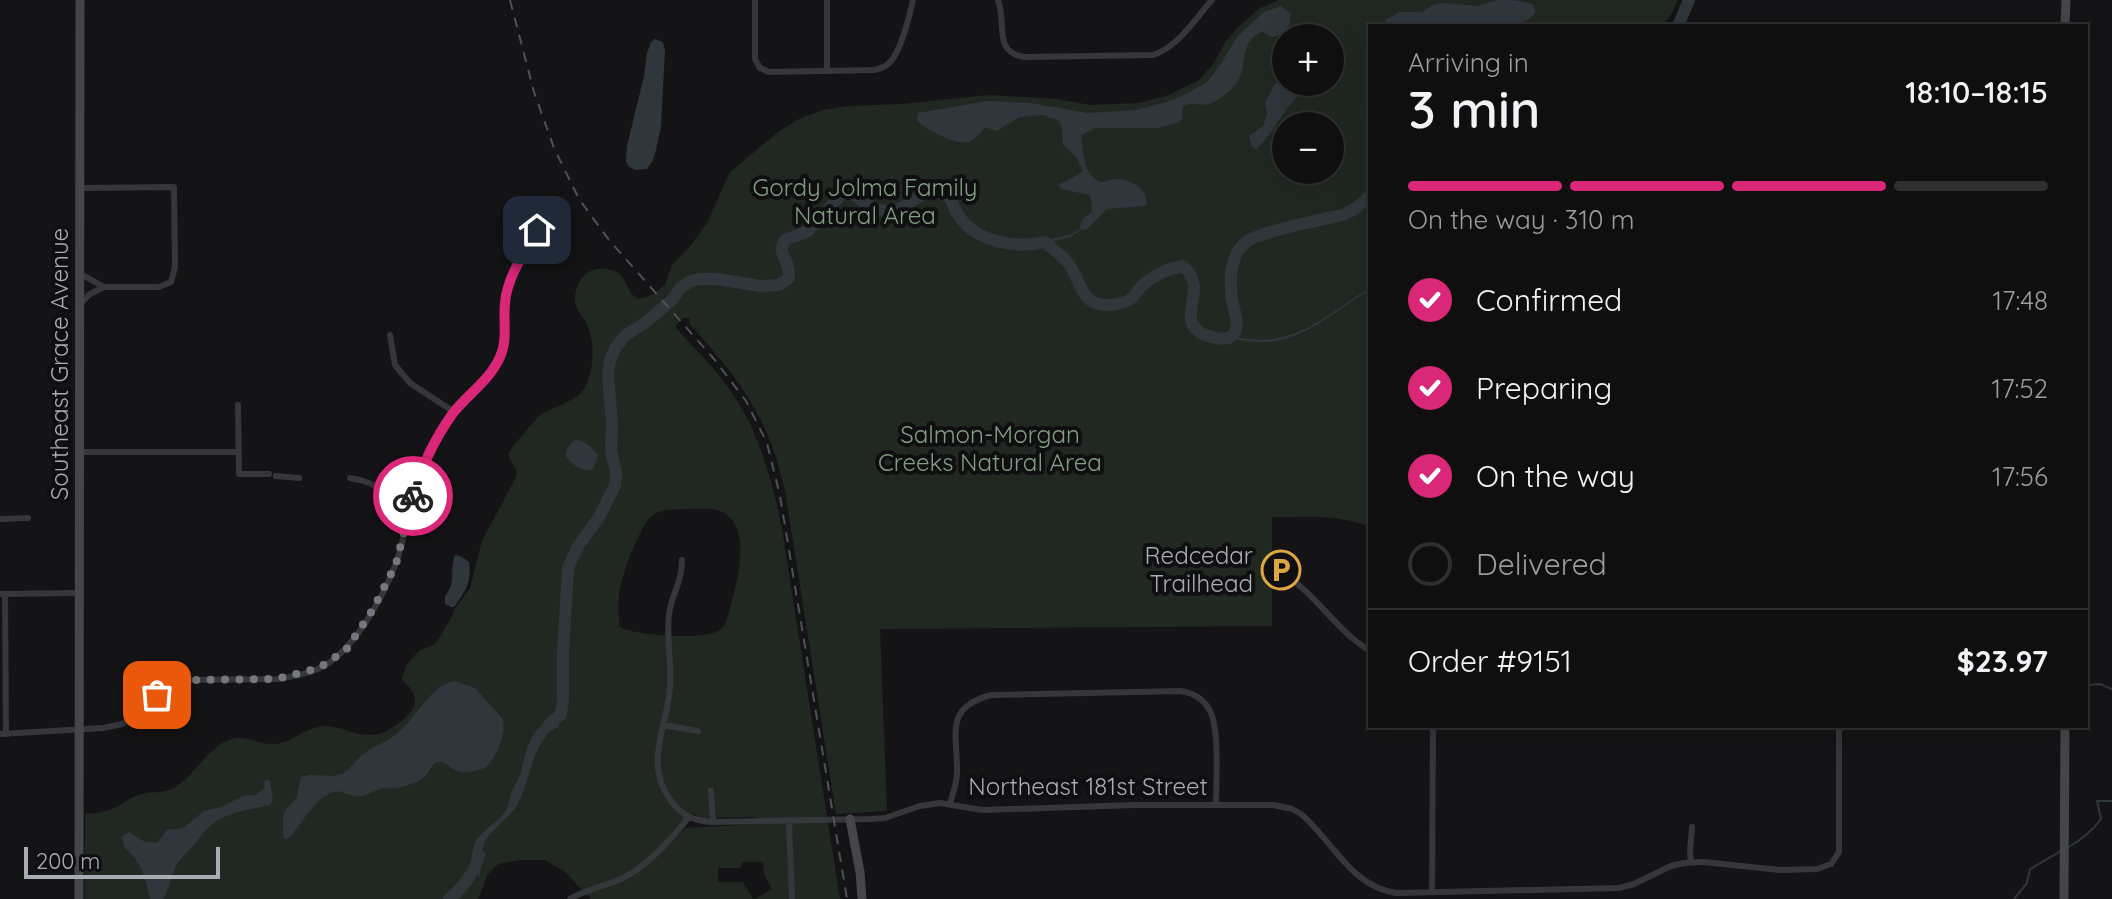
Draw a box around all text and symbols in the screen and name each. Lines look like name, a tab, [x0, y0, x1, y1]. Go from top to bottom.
map controls	[1272, 24, 1344, 184]
button: +	[1272, 24, 1344, 96]
text: Arriving in	[1408, 46, 1529, 79]
text: 18:10–18:15	[1905, 73, 2048, 111]
text: 3 min	[1408, 76, 1541, 141]
button: −	[1272, 112, 1344, 184]
park label: Gordy Jolma Family Natural Area	[753, 172, 977, 230]
pin	[503, 196, 571, 264]
text: On the way · 310 m	[1408, 203, 1634, 236]
icon: home	[515, 208, 559, 252]
street label: Southeast Grace Avenue	[44, 228, 74, 500]
icon: check	[1408, 278, 1452, 322]
text: Confirmed	[1476, 281, 1622, 319]
text: 17:48	[1992, 284, 2048, 317]
icon: check	[1408, 366, 1452, 410]
text: Preparing	[1476, 369, 1612, 407]
text: 17:52	[1992, 372, 2048, 405]
park label: Salmon-Morgan Creeks Natural Area	[878, 419, 1102, 477]
icon: check	[1408, 454, 1452, 498]
courier	[373, 456, 453, 536]
text: On the way	[1476, 457, 1635, 495]
text: 17:56	[1992, 460, 2048, 493]
icon: bike	[391, 474, 435, 518]
place label: Redcedar Trailhead	[1145, 540, 1253, 598]
text: Delivered	[1476, 545, 1607, 583]
parking icon: Redcedar Trailhead	[1260, 549, 1302, 591]
text: Order #9151	[1408, 642, 1572, 680]
text: $23.97	[1957, 642, 2048, 680]
pin	[123, 661, 191, 729]
icon: bag	[135, 673, 179, 717]
street label: Northeast 181st Street	[968, 771, 1208, 801]
scale bar	[24, 843, 220, 879]
text: 200 m	[36, 847, 100, 875]

